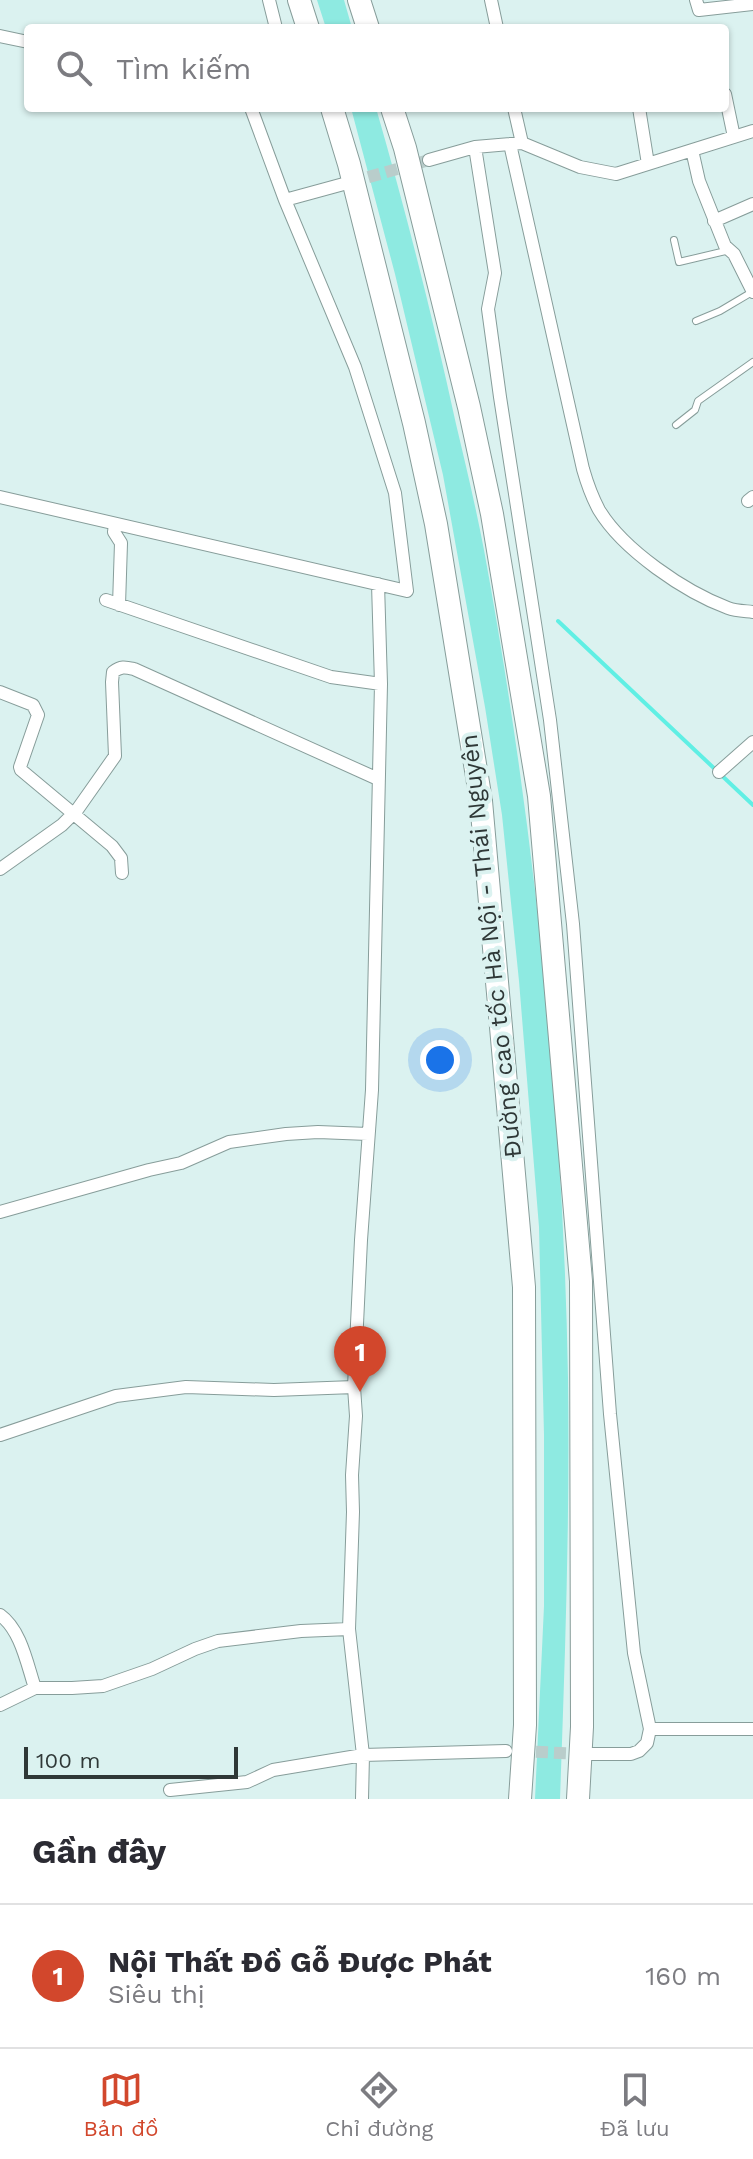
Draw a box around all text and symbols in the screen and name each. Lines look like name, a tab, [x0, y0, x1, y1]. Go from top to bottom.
search box	[24, 24, 729, 112]
icon: search	[52, 46, 96, 90]
text: Tìm kiếm	[116, 51, 251, 86]
street label: Đường cao tốc Hà Nội - Thái Nguyên	[455, 733, 527, 1159]
your location	[420, 1040, 460, 1080]
pin: 1	[334, 1326, 386, 1392]
scale bar	[24, 1743, 238, 1779]
text: 100 m	[36, 1748, 100, 1773]
text: Gần đây	[32, 1831, 166, 1871]
text: Nội Thất Đồ Gỗ Được Phát	[108, 1944, 492, 1979]
text: 1	[52, 1961, 64, 1991]
text: 160 m	[645, 1961, 721, 1991]
text: Siêu thị	[108, 1979, 205, 2009]
tab: Bản đồ	[83, 2068, 158, 2141]
tab: Chỉ đường	[325, 2068, 433, 2141]
tab: Đã lưu	[600, 2068, 670, 2141]

